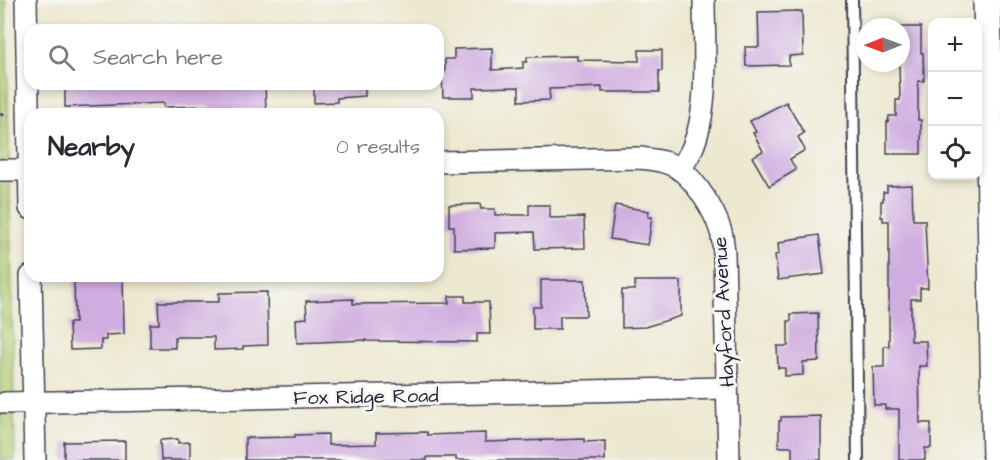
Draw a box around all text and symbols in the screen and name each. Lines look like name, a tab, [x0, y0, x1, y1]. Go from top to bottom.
north arrow	[856, 18, 910, 72]
map controls	[928, 18, 982, 180]
button: +	[928, 18, 982, 72]
search box	[24, 24, 444, 90]
icon: search	[45, 41, 78, 74]
text: Search here	[93, 42, 223, 73]
button: −	[928, 72, 982, 126]
button: locate	[928, 126, 982, 180]
text: Nearby	[48, 129, 135, 165]
text: 0 results	[336, 133, 420, 161]
street label: Hayford Avenue	[706, 236, 743, 388]
street label: Fox Ridge Road	[293, 382, 439, 413]

